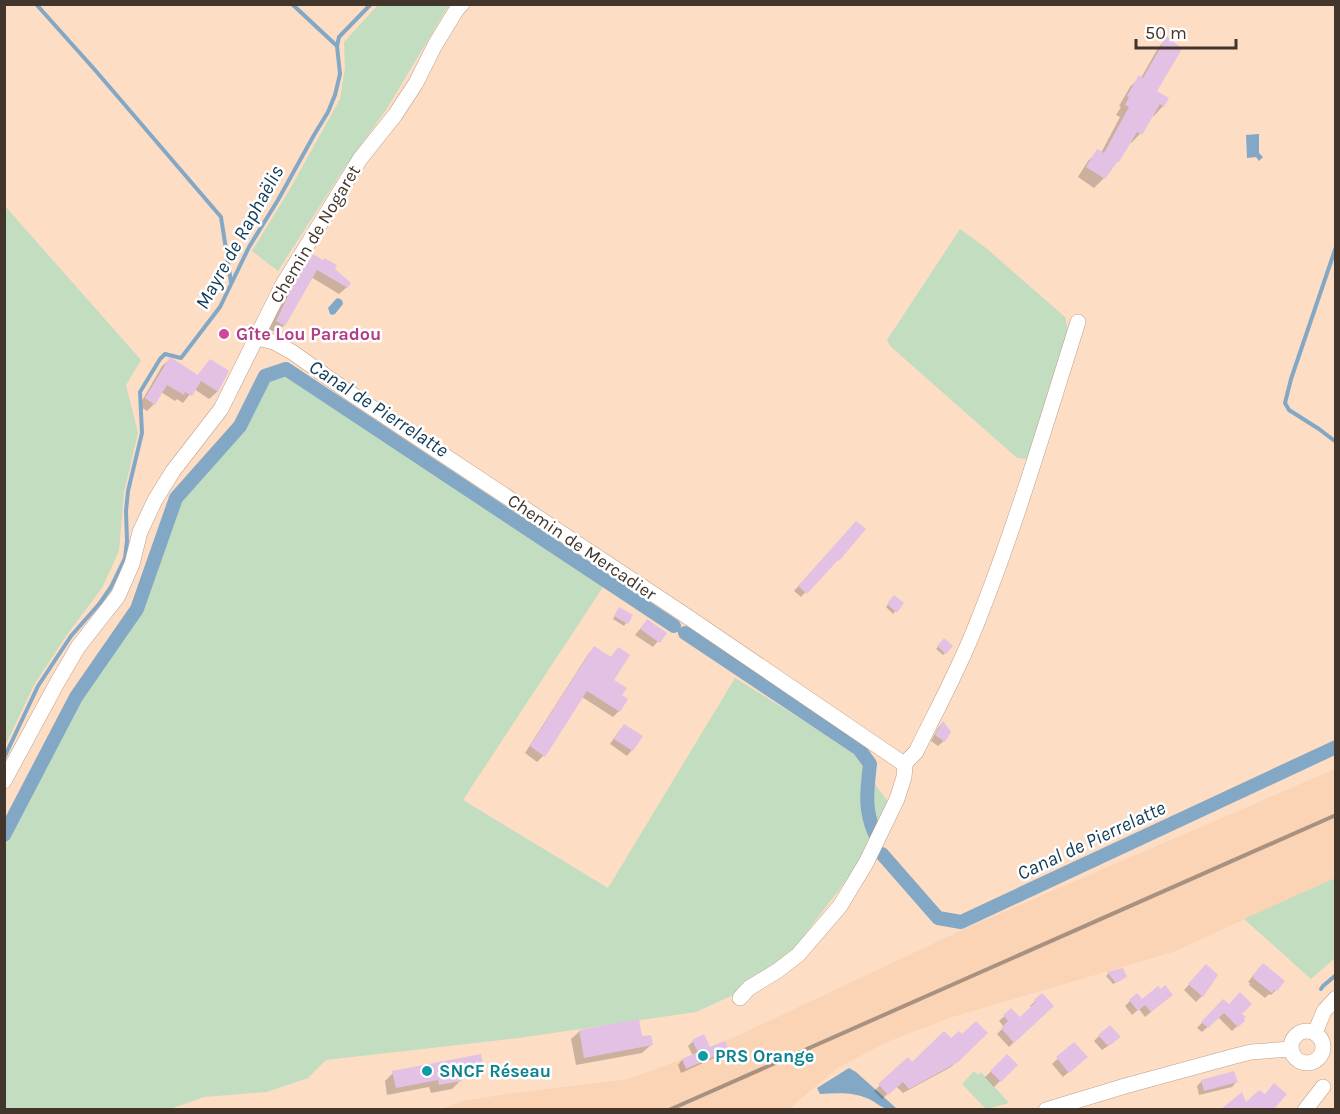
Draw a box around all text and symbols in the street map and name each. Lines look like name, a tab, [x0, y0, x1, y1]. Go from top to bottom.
scale bar	[1136, 12, 1236, 50]
text: 50 m	[1145, 22, 1187, 44]
water label: Mayre de Raphaëlis	[190, 161, 288, 313]
street label: Chemin de Nogaret	[265, 161, 365, 307]
place label: Gîte Lou Paradou	[236, 323, 381, 345]
marker: Gîte Lou Paradou	[217, 327, 231, 341]
water label: Canal de Pierrelatte	[305, 355, 453, 462]
street label: Chemin de Mercadier	[503, 489, 661, 605]
water label: Canal de Pierrelatte	[1013, 796, 1169, 885]
place label: PRS Orange	[715, 1045, 814, 1067]
marker: PRS Orange	[696, 1049, 710, 1063]
place label: SNCF Réseau	[439, 1060, 551, 1082]
marker: SNCF Réseau	[420, 1064, 434, 1078]

